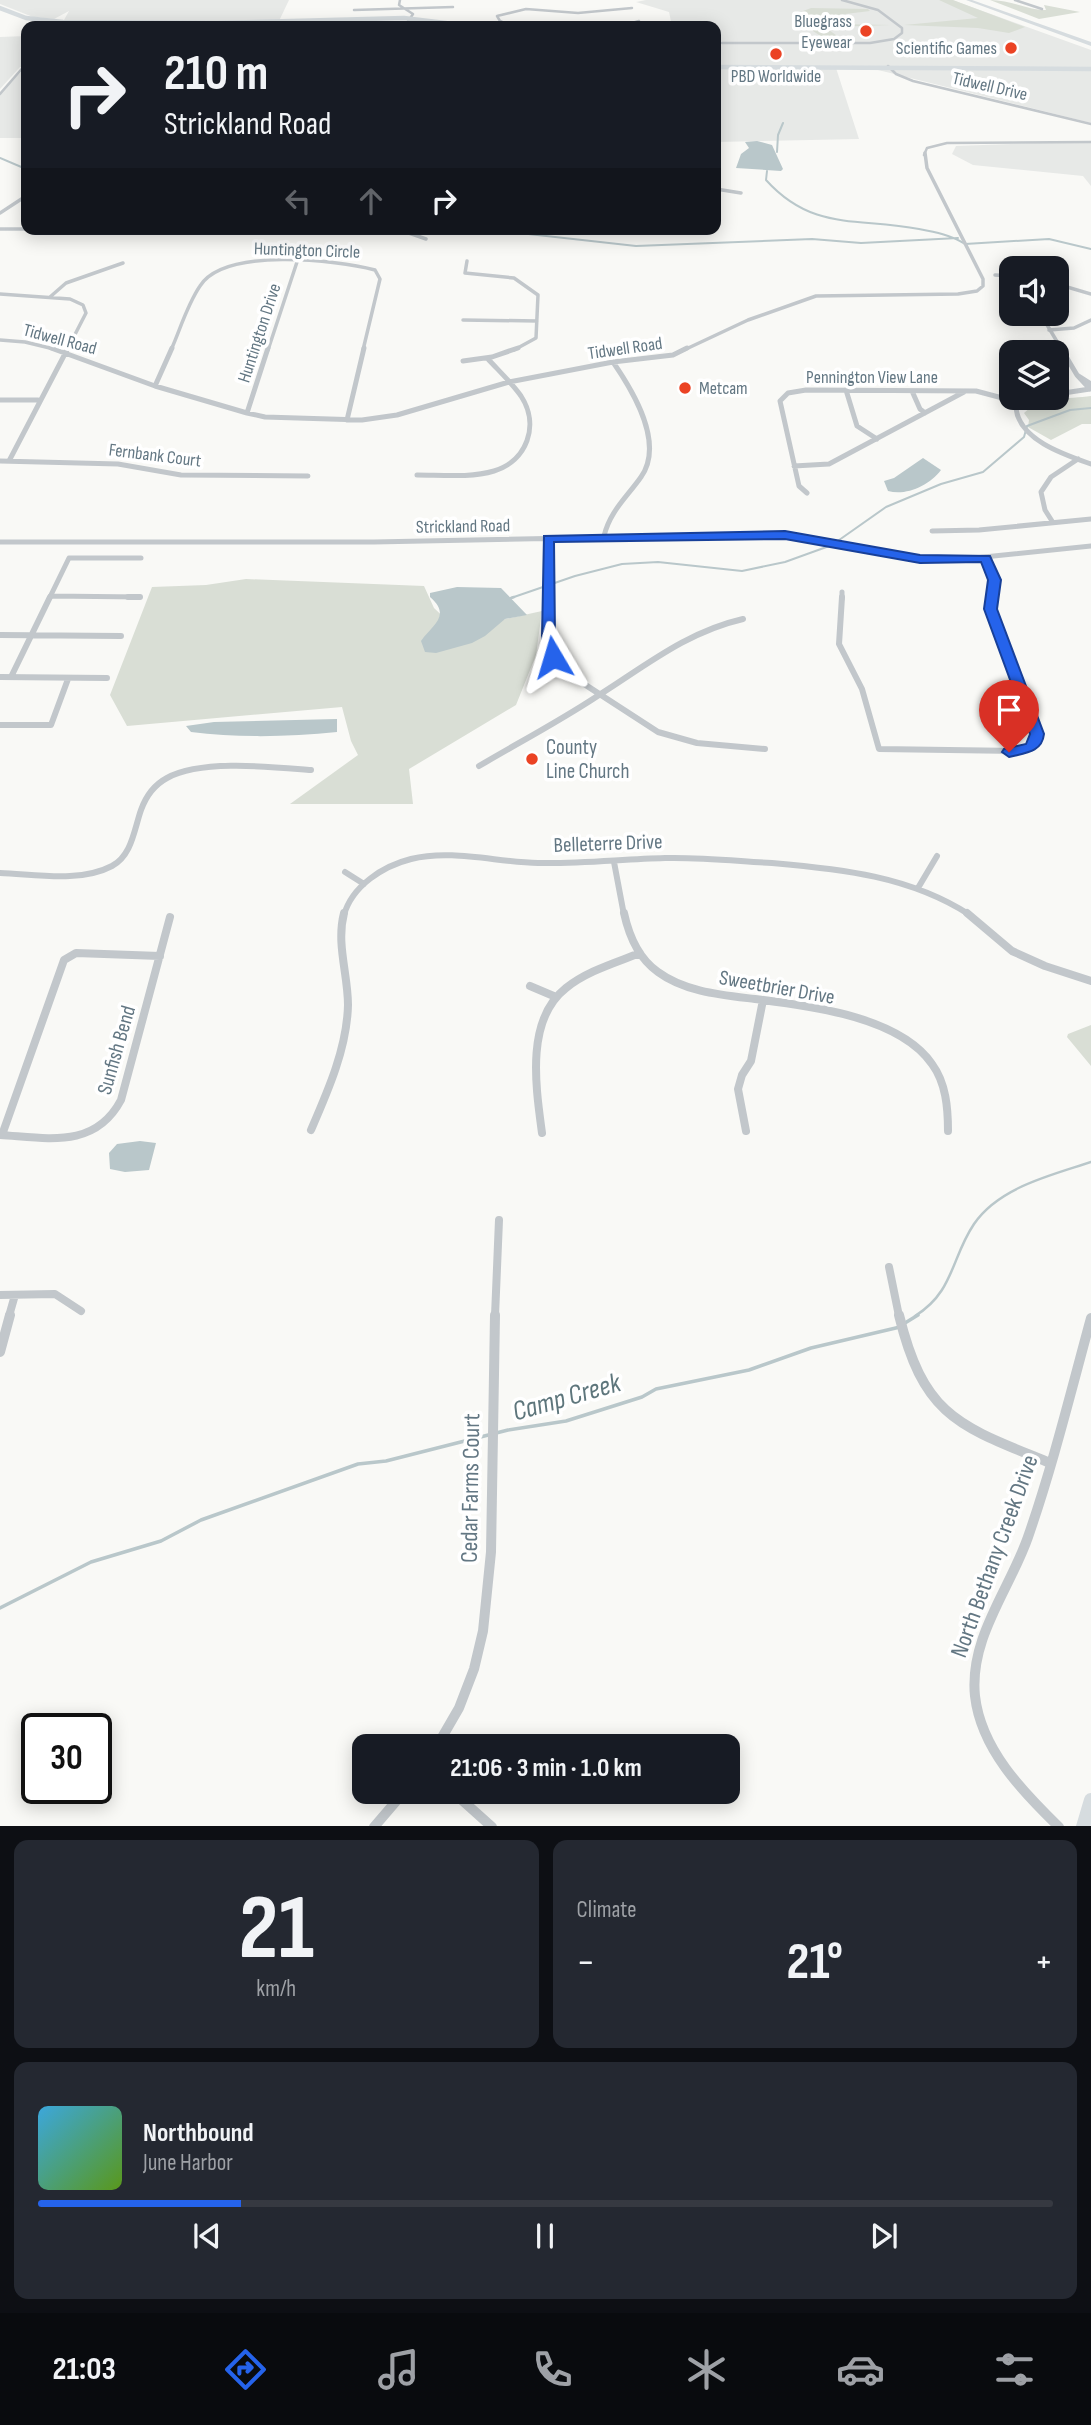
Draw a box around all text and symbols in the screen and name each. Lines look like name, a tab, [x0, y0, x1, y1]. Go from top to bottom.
place label: Bluegrass Eyewear	[794, 11, 852, 53]
marker: Bluegrass Eyewear	[858, 23, 874, 39]
place label: Scientific Games	[896, 38, 997, 59]
marker: Scientific Games	[1003, 40, 1019, 56]
text: 210 m	[164, 45, 268, 104]
marker: PBD Worldwide	[768, 46, 784, 62]
icon: right	[49, 49, 140, 140]
place label: PBD Worldwide	[731, 66, 821, 87]
street label: Tidwell Drive	[950, 68, 1029, 105]
text: Strickland Road	[164, 105, 331, 144]
icon: left	[279, 182, 317, 220]
icon: ahead	[352, 182, 390, 220]
icon: right	[425, 182, 463, 220]
street label: Huntington Circle	[254, 238, 360, 263]
map controls	[999, 256, 1069, 410]
button: sound	[999, 256, 1069, 326]
street label: Huntington Drive	[234, 281, 285, 385]
street label: Tidwell Road	[21, 320, 99, 359]
street label: Tidwell Road	[586, 333, 664, 364]
button: layers	[999, 340, 1069, 410]
street label: Pennington View Lane	[806, 367, 938, 388]
place label: Metcam	[699, 378, 748, 399]
marker: Metcam	[677, 380, 693, 396]
street label: Fernbank Court	[108, 439, 203, 472]
street label: Strickland Road	[416, 515, 510, 538]
position arrow	[516, 620, 590, 694]
pin	[979, 680, 1039, 752]
icon: arrive	[990, 691, 1028, 729]
place label: County Line Church	[546, 735, 629, 784]
marker: County Line Church	[524, 751, 540, 767]
street label: Belleterre Drive	[553, 829, 663, 858]
street label: Sweetbrier Drive	[717, 965, 837, 1010]
street label: Sunfish Bend	[92, 1003, 141, 1097]
water label: Camp Creek	[509, 1366, 626, 1429]
street label: Cedar Farms Court	[455, 1413, 486, 1563]
street label: North Bethany Creek Drive	[944, 1451, 1045, 1661]
speed limit sign: 30	[21, 1713, 112, 1804]
text: 21:06 · 3 min · 1.0 km	[450, 1753, 642, 1784]
text: 21	[238, 1875, 314, 1984]
text: Climate	[577, 1896, 636, 1924]
text: 21°	[787, 1931, 843, 1994]
text: −	[577, 1940, 595, 1985]
text: +	[1034, 1940, 1053, 1985]
text: km/h	[256, 1975, 296, 2003]
text: Northbound	[143, 2118, 254, 2149]
text: June Harbor	[143, 2149, 233, 2177]
icon: previous	[188, 2217, 226, 2255]
icon: pause	[526, 2217, 564, 2255]
icon: next	[865, 2217, 903, 2255]
icon: directions	[221, 2345, 270, 2394]
icon: music	[374, 2345, 423, 2394]
icon: phone	[528, 2345, 577, 2394]
icon: climate	[682, 2345, 731, 2394]
icon: car	[836, 2345, 885, 2394]
icon: filters	[990, 2345, 1039, 2394]
text: 21:03	[52, 2350, 116, 2389]

